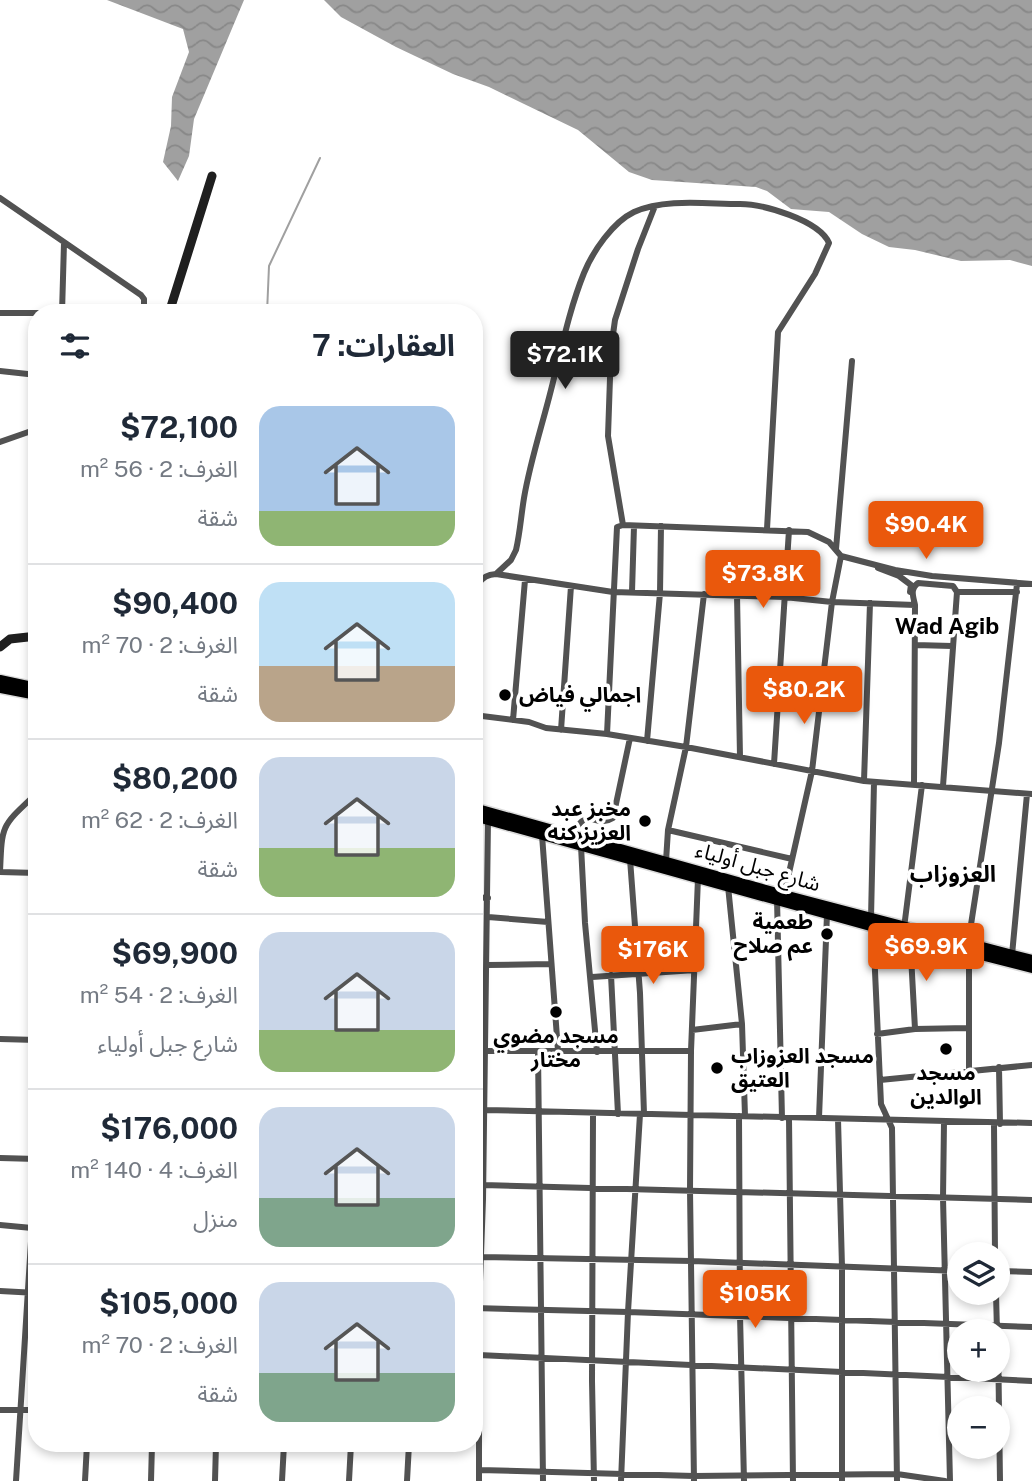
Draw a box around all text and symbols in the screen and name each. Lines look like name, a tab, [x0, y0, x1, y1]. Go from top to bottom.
icon: filters	[56, 327, 94, 365]
text: العقارات: 7	[312, 327, 455, 363]
pin: $72.1K	[508, 332, 622, 391]
text: $72.1K	[526, 340, 604, 367]
text: $72,100	[120, 409, 238, 445]
icon: home	[315, 434, 399, 518]
text: الغرف: 2 · 56 m²	[80, 455, 238, 482]
pin: $90.4K	[869, 502, 983, 561]
text: شقة	[197, 504, 238, 531]
text: $90.4K	[884, 510, 968, 537]
pin: $73.8K	[706, 550, 820, 610]
text: $73.8K	[721, 559, 805, 586]
text: $90,400	[112, 585, 238, 621]
icon: home	[315, 610, 399, 694]
district label: Wad Agib	[895, 612, 999, 639]
text: الغرف: 2 · 70 m²	[82, 631, 238, 658]
pin: $80.2K	[747, 666, 861, 726]
text: $80.2K	[762, 675, 846, 702]
text: شقة	[197, 680, 238, 707]
place label: اجمالي فياض	[519, 682, 641, 712]
marker: اجمالي فياض	[497, 687, 513, 703]
text: $80,200	[112, 760, 238, 796]
icon: home	[315, 785, 399, 869]
place label: مخبز عبد العزيز كنه	[548, 796, 631, 845]
text: الغرف: 2 · 62 m²	[81, 806, 238, 833]
marker: مخبز عبد العزيز كنه	[637, 813, 653, 829]
street label: شارع جبل أولياء	[692, 837, 823, 899]
text: شقة	[197, 855, 238, 882]
district label: العزوزاب	[910, 860, 996, 888]
place label: طعمية عم صلاح	[734, 909, 813, 961]
pin: $69.9K	[869, 923, 983, 983]
pin: $176K	[604, 926, 702, 986]
marker: طعمية عم صلاح	[819, 926, 835, 942]
text: $69.9K	[884, 932, 968, 959]
text: $69,900	[112, 935, 238, 971]
text: $176K	[617, 935, 689, 962]
icon: home	[315, 960, 399, 1044]
text: الغرف: 2 · 54 m²	[80, 981, 238, 1008]
marker: مسجد مضوي مختار	[548, 1004, 564, 1020]
place label: مسجد مضوي مختار	[493, 1023, 619, 1072]
text: شارع جبل أولياء	[97, 1030, 238, 1057]
marker: مسجد الوالدين	[938, 1041, 954, 1057]
place label: مسجد العزوزاب العتيق	[731, 1043, 874, 1093]
marker: مسجد العزوزاب العتيق	[709, 1060, 725, 1076]
place label: مسجد الوالدين	[910, 1060, 982, 1109]
text: $176,000	[100, 1110, 238, 1146]
icon: home	[315, 1135, 399, 1219]
text: الغرف: 4 · 140 m²	[70, 1156, 238, 1183]
text: منزل	[193, 1205, 238, 1232]
map controls	[947, 1242, 1010, 1459]
button: layers	[947, 1242, 1010, 1305]
pin: $105K	[706, 1270, 804, 1330]
text: $105K	[719, 1279, 791, 1306]
text: $105,000	[99, 1285, 238, 1321]
icon: home	[315, 1310, 399, 1394]
button: +	[947, 1319, 1010, 1382]
text: الغرف: 2 · 70 m²	[82, 1331, 238, 1358]
text: شقة	[197, 1380, 238, 1407]
button: −	[947, 1396, 1010, 1459]

